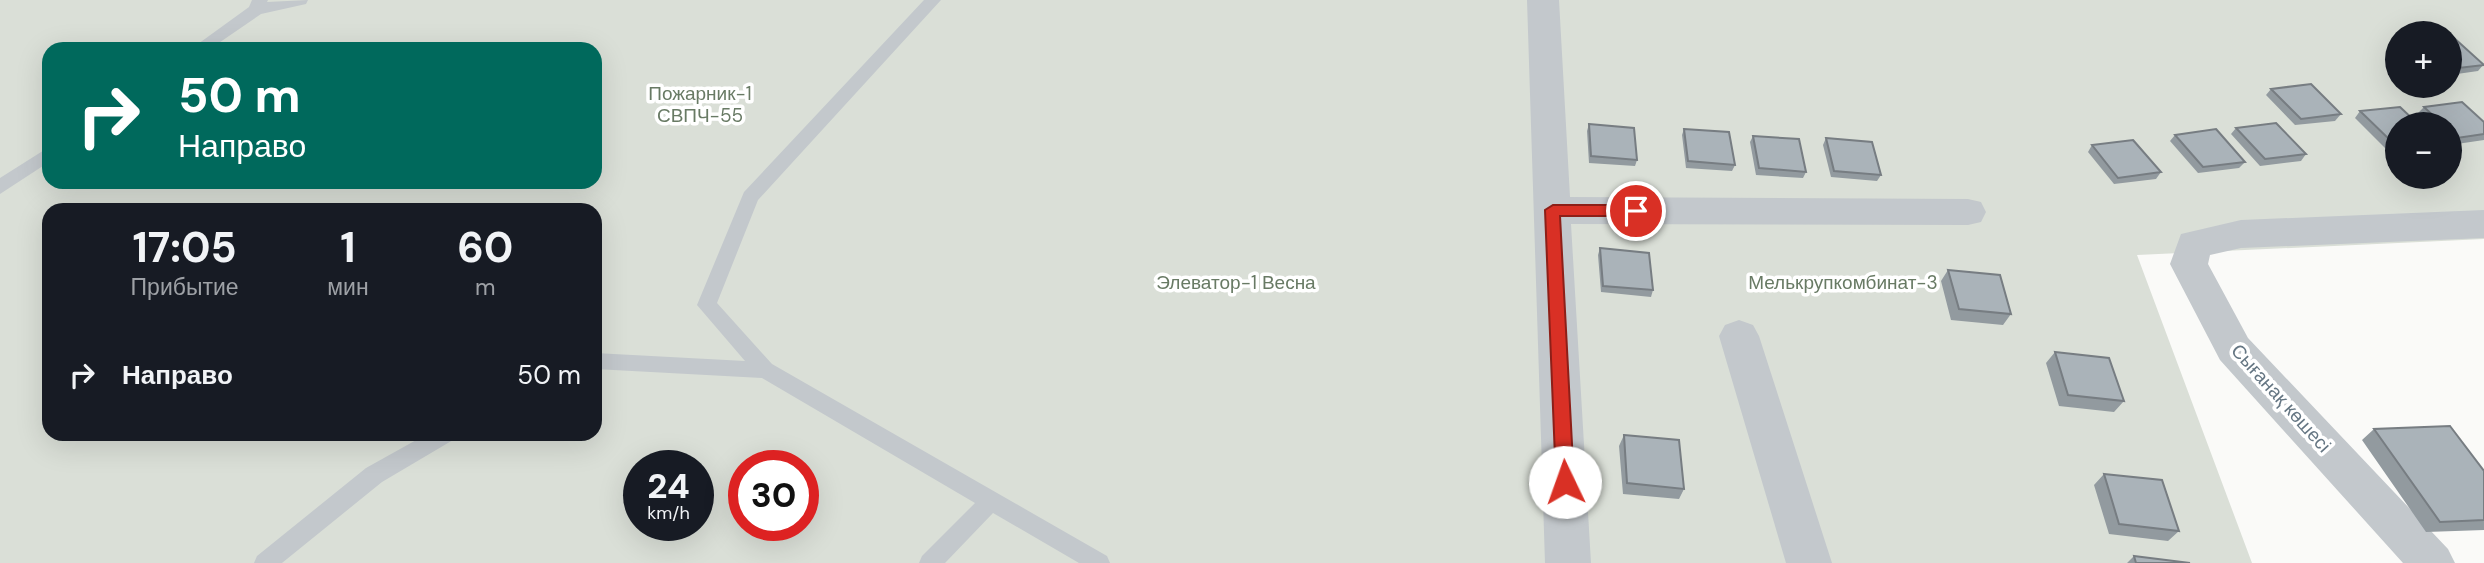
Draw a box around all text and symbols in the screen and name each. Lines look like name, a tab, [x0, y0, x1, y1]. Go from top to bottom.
map controls	[2385, 21, 2462, 189]
button: +	[2385, 21, 2462, 98]
text: 50 m	[178, 63, 301, 127]
icon: right	[63, 70, 154, 161]
park label: Пожарник-1 СВПЧ-55	[648, 81, 752, 128]
button: −	[2385, 112, 2462, 189]
text: Направо	[178, 125, 306, 167]
pin	[1606, 181, 1666, 241]
icon: arrive	[1617, 192, 1655, 230]
text: 17:05	[133, 220, 237, 275]
text: 1	[340, 220, 356, 275]
text: 60	[457, 220, 513, 275]
park label: Элеватор-1 Весна	[1156, 270, 1316, 295]
park label: Мелькрупкомбинат-3	[1748, 270, 1938, 295]
text: Прибытие	[131, 272, 239, 302]
text: мин	[327, 272, 369, 302]
text: m	[475, 272, 496, 302]
street label: Сығанақ көшесі	[2226, 338, 2336, 458]
icon: right	[63, 356, 101, 394]
text: Направо	[122, 358, 233, 392]
text: 50 m	[517, 358, 581, 392]
position arrow	[1528, 445, 1602, 519]
speed limit sign: 30	[728, 450, 819, 541]
text: 24	[647, 463, 690, 509]
text: km/h	[647, 501, 690, 525]

